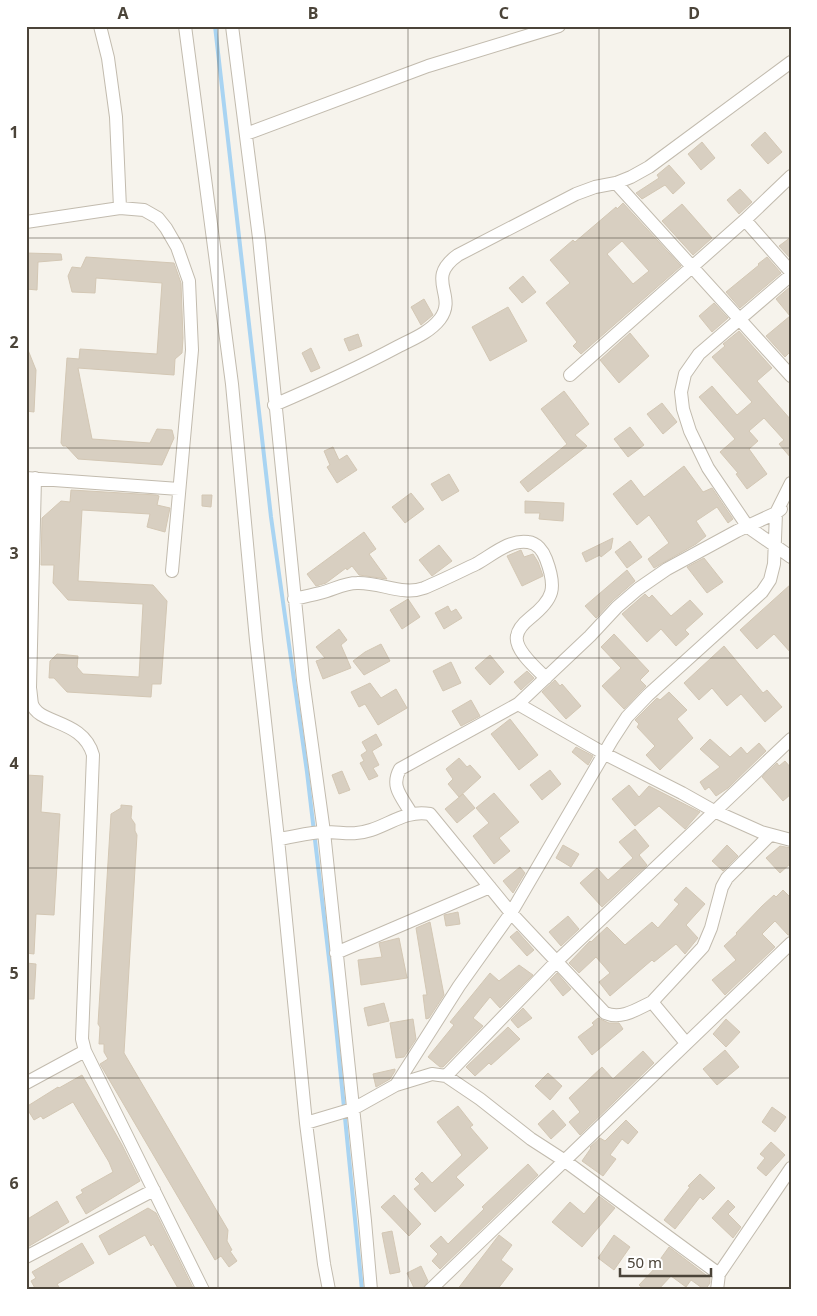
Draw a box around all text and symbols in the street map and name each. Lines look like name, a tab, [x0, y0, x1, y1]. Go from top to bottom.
text: A	[117, 2, 129, 24]
text: B	[308, 2, 318, 24]
text: C	[499, 2, 509, 24]
text: D	[688, 2, 700, 24]
text: 1	[9, 121, 19, 143]
text: 2	[9, 331, 19, 353]
text: 3	[9, 542, 19, 564]
text: 4	[9, 752, 19, 774]
text: 5	[9, 962, 19, 984]
text: 6	[9, 1172, 19, 1194]
scale bar	[620, 1246, 711, 1278]
text: 50 m	[627, 1252, 662, 1272]

